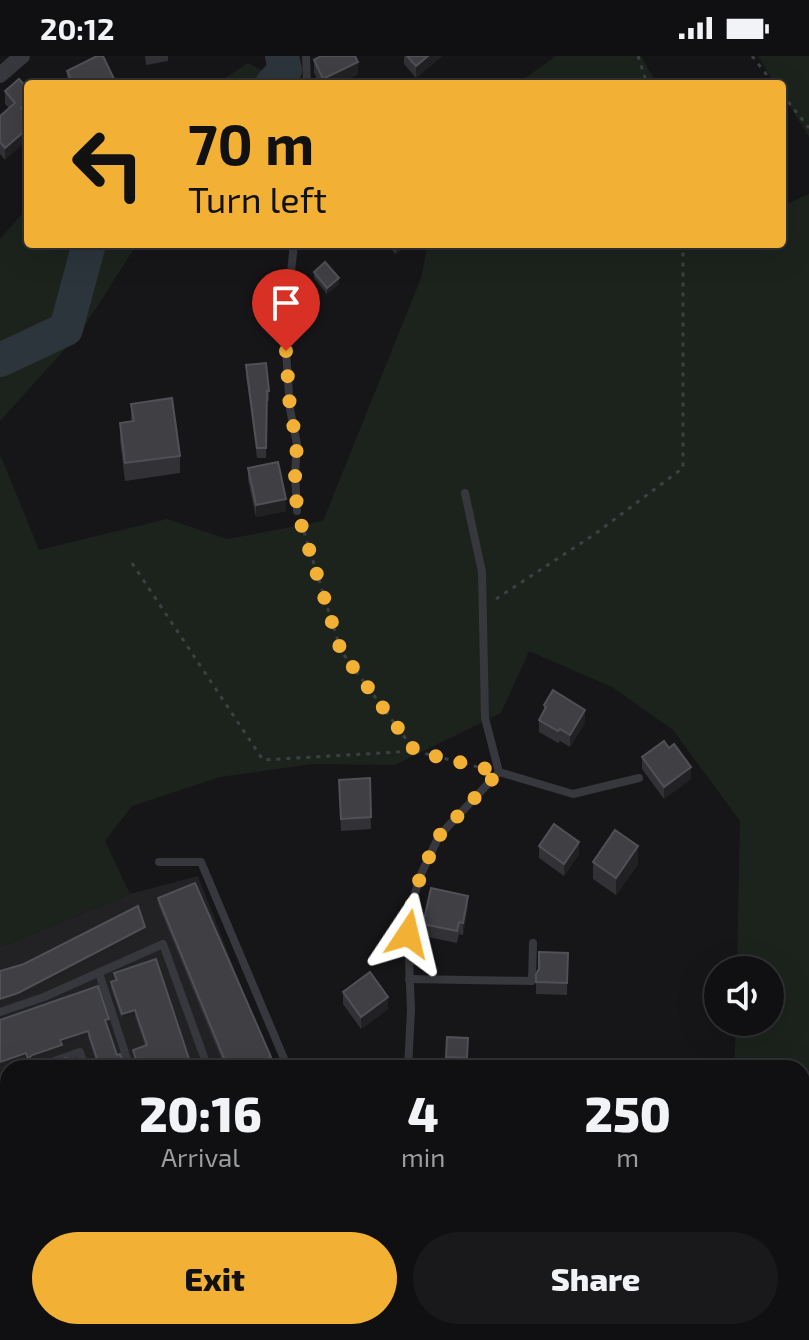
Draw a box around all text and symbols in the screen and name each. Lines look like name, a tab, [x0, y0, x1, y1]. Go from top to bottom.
text: 20:12	[40, 10, 114, 46]
text: 70 m	[188, 109, 314, 176]
icon: left	[56, 112, 160, 216]
text: Turn left	[188, 177, 327, 220]
pin	[252, 269, 320, 351]
icon: arrive	[264, 281, 308, 325]
position arrow	[366, 892, 450, 976]
map controls	[704, 956, 784, 1036]
button: sound	[704, 956, 784, 1036]
text: 20:16	[139, 1084, 262, 1142]
text: 4	[408, 1084, 439, 1142]
text: 250	[585, 1084, 671, 1142]
text: Arrival	[161, 1141, 240, 1172]
text: min	[401, 1141, 445, 1172]
text: m	[616, 1141, 639, 1172]
button: Exit	[32, 1232, 397, 1324]
button: Share	[413, 1232, 778, 1324]

